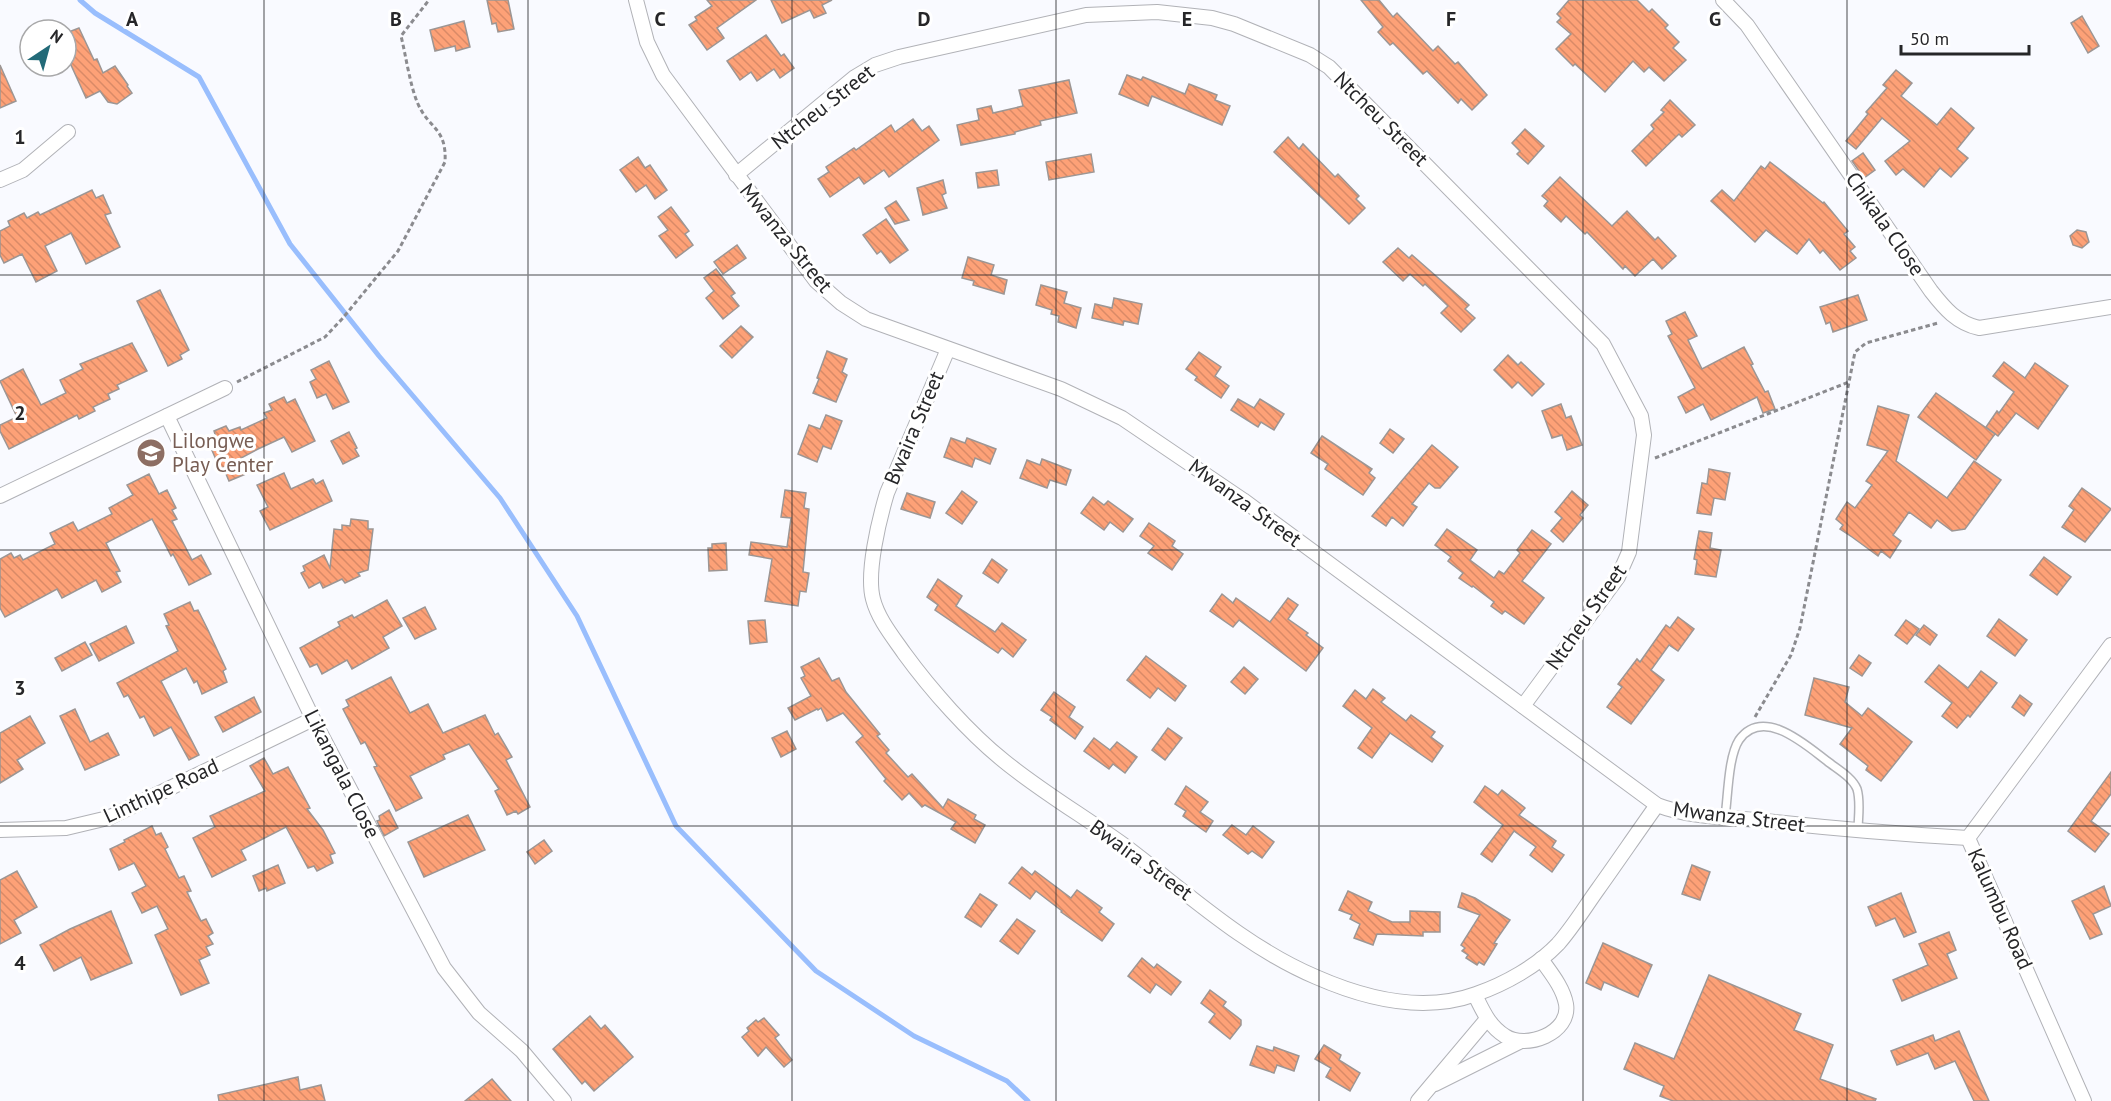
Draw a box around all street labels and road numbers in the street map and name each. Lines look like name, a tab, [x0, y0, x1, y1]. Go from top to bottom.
street label: Ntcheu Street	[766, 58, 880, 155]
street label: Ntcheu Street	[1328, 66, 1434, 172]
street label: Chikala Close	[1840, 167, 1931, 281]
street label: Mwanza Street	[734, 178, 839, 298]
street label: Bwaira Street	[878, 367, 950, 489]
street label: Mwanza Street	[1184, 453, 1307, 553]
street label: Ntcheu Street	[1539, 559, 1632, 675]
street label: Likangala Close	[298, 705, 387, 843]
street label: Linthipe Road	[99, 752, 223, 829]
street label: Mwanza Street	[1671, 795, 1807, 838]
street label: Bwaira Street	[1085, 813, 1198, 906]
street label: Kalumbu Road	[1962, 844, 2039, 974]

